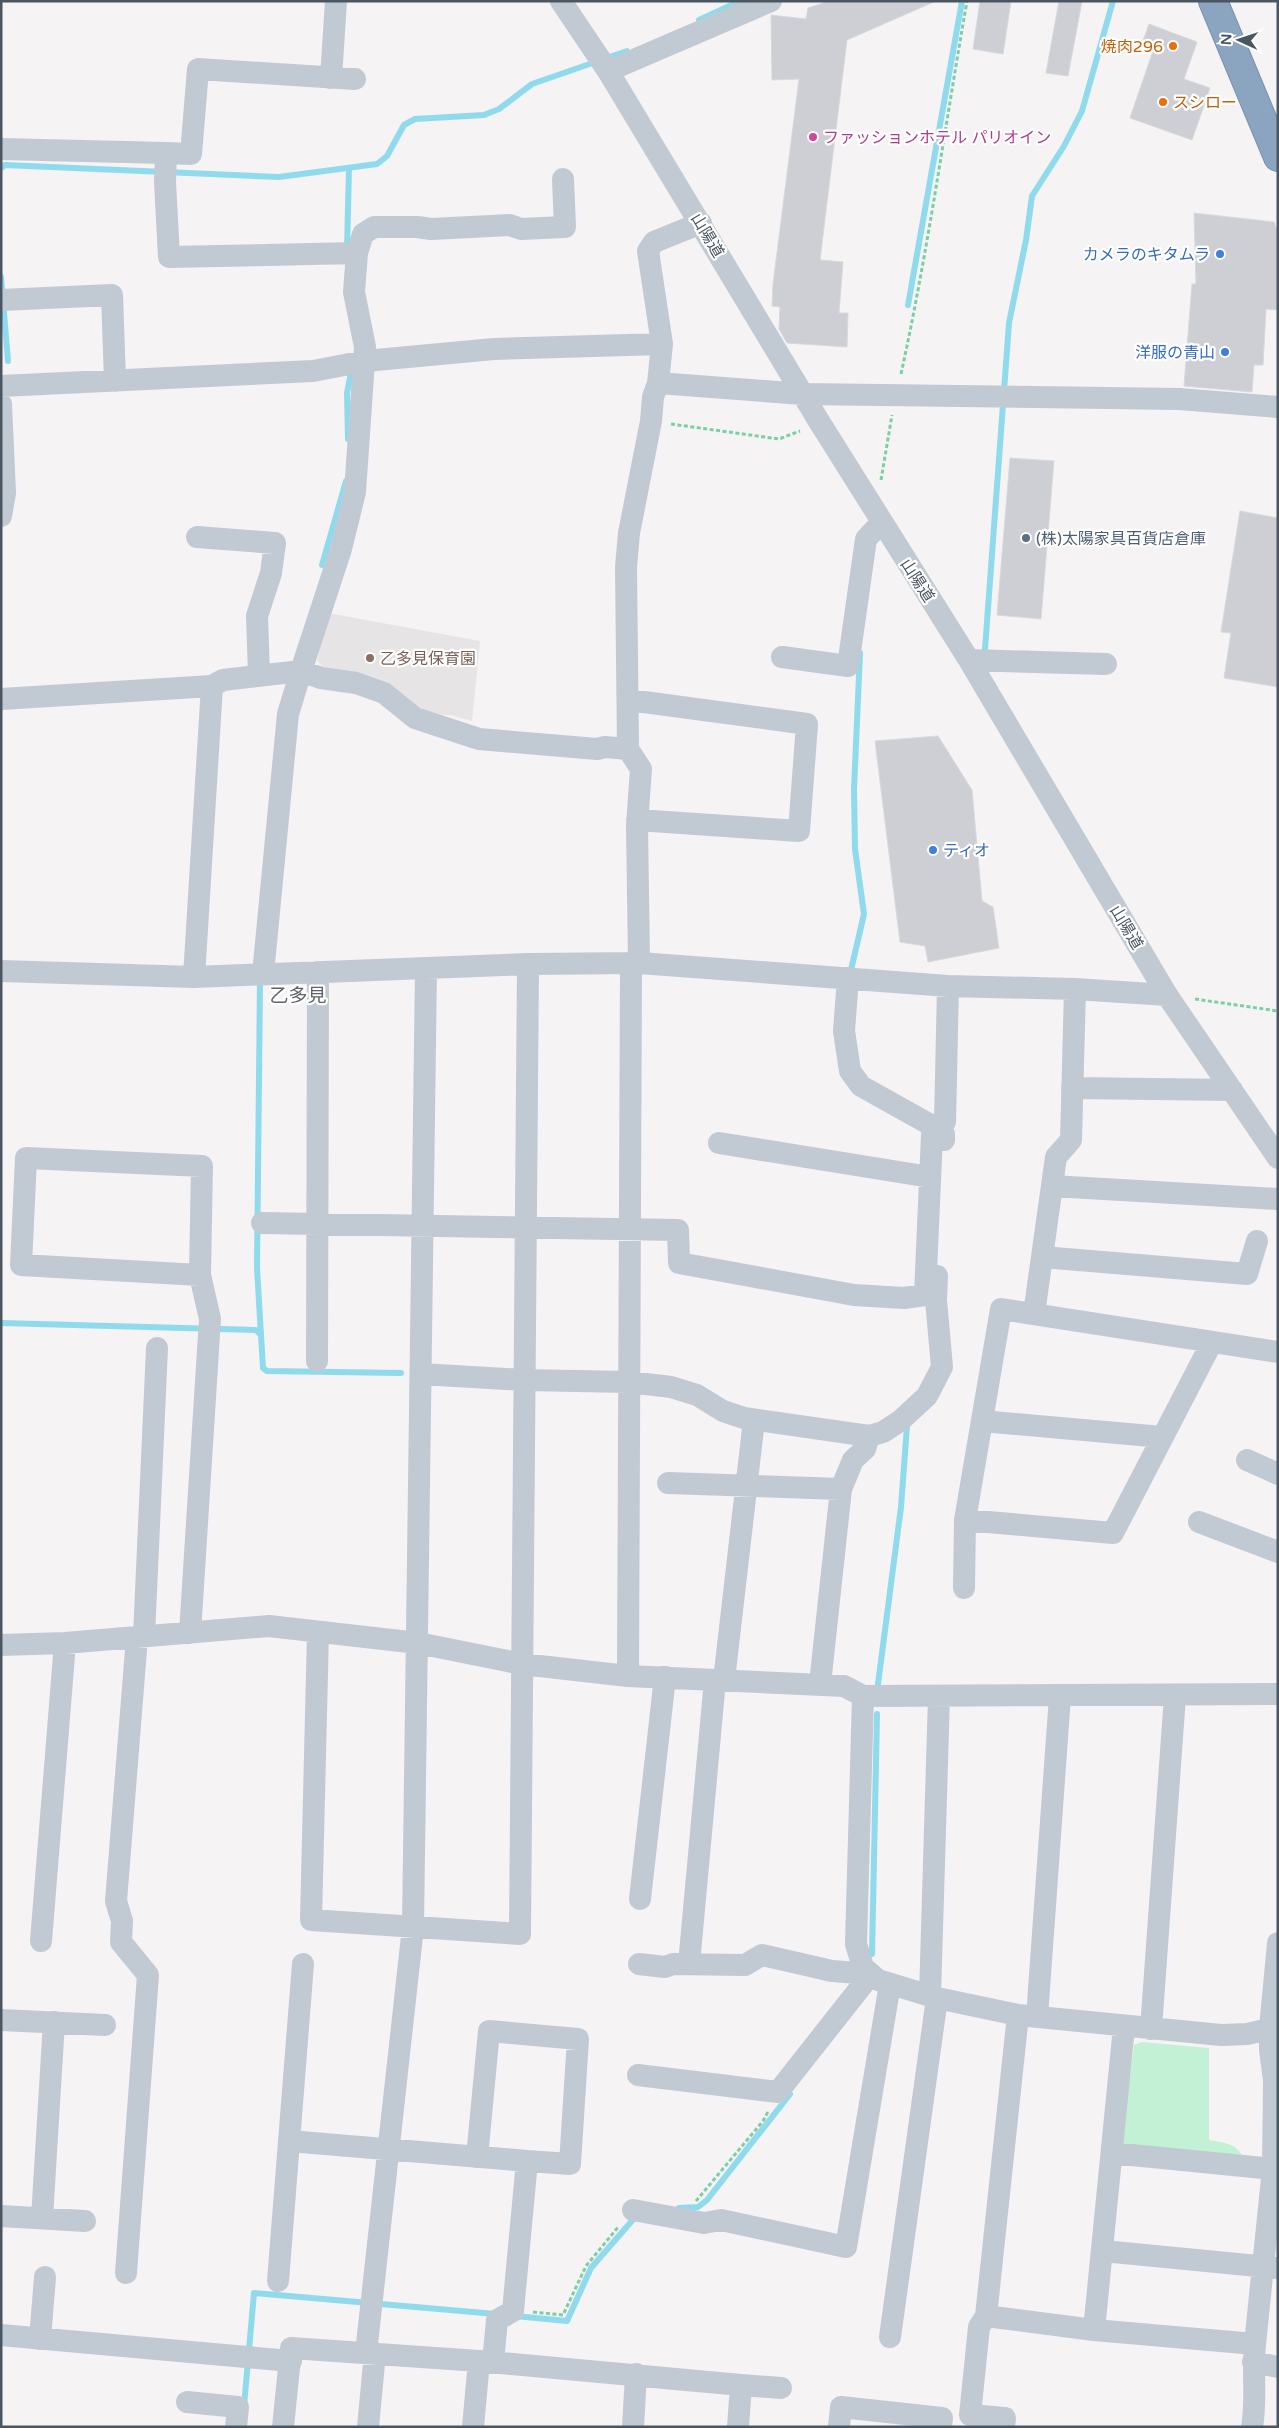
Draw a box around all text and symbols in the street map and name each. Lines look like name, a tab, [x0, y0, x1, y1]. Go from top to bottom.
north arrow	[1214, 15, 1264, 65]
text: N	[1218, 33, 1235, 45]
place label: 焼肉296	[1101, 37, 1163, 57]
marker: 焼肉296	[1167, 40, 1179, 52]
place label: スシロー	[1173, 93, 1237, 113]
marker: スシロー	[1157, 96, 1169, 108]
place label: ファッションホテル パリオイン	[823, 128, 1051, 148]
marker: ファッションホテル パリオイン	[807, 131, 819, 143]
street label: 山陽道	[686, 210, 728, 261]
place label: カメラのキタムラ	[1083, 245, 1210, 265]
marker: カメラのキタムラ	[1214, 248, 1226, 260]
place label: 洋服の青山	[1135, 343, 1215, 363]
marker: 洋服の青山	[1219, 346, 1231, 358]
place label: (株)太陽家具百貨店倉庫	[1036, 529, 1206, 549]
marker: (株)太陽家具百貨店倉庫	[1020, 532, 1032, 544]
street label: 山陽道	[896, 555, 939, 606]
place label: 乙多見保育園	[380, 649, 476, 669]
marker: 乙多見保育園	[364, 652, 376, 664]
place label: ティオ	[943, 841, 990, 861]
marker: ティオ	[927, 844, 939, 856]
street label: 山陽道	[1105, 902, 1147, 953]
district label: 乙多見	[269, 985, 327, 1007]

